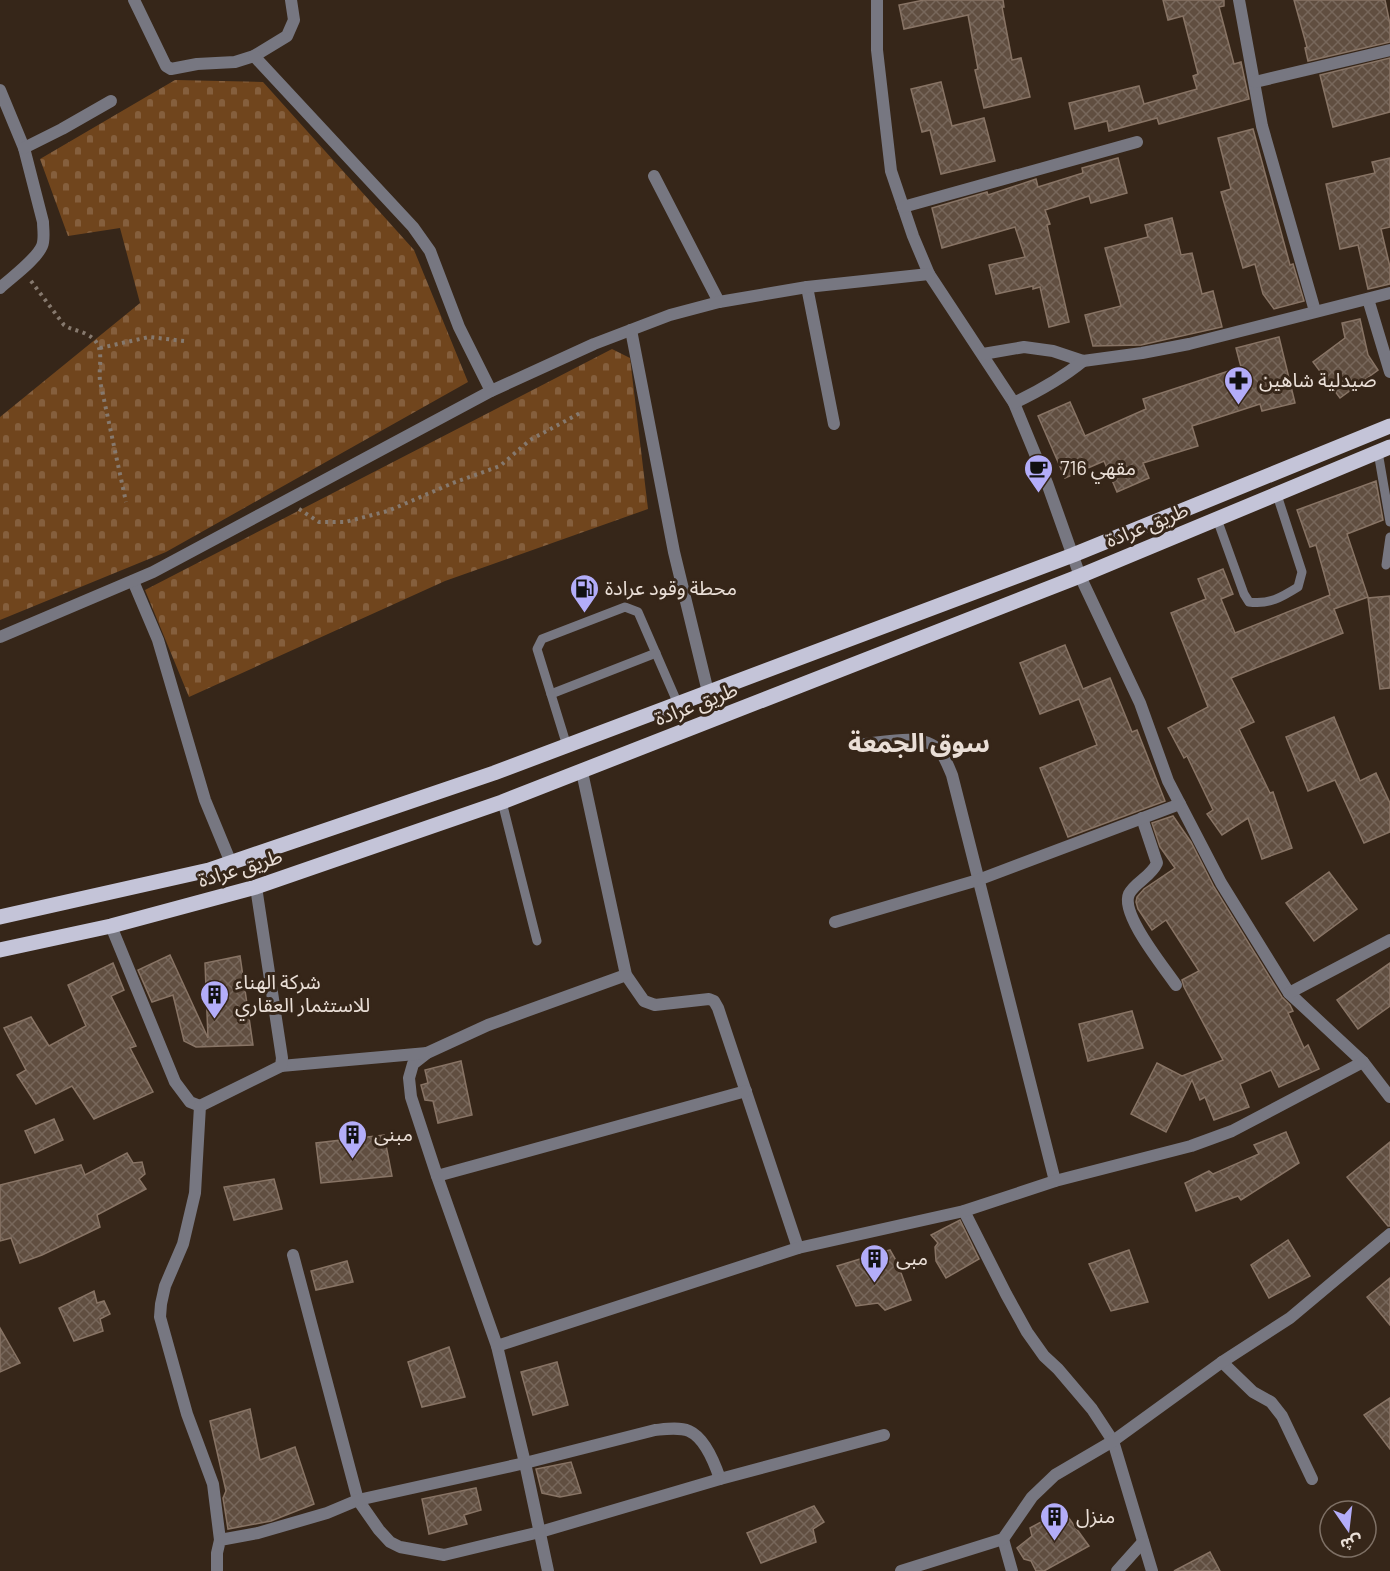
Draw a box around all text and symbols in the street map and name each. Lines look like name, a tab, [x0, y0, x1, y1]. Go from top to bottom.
pharmacy icon: صيدلية شاهين	[1222, 364, 1254, 406]
place label: صيدلية شاهين	[1259, 367, 1377, 392]
cafe icon: مقهي 716	[1023, 452, 1055, 494]
place label: مقهي 716	[1060, 455, 1136, 484]
street label: طريق عرادة	[1102, 497, 1192, 553]
fuel station icon: محطة وقود عرادة	[568, 572, 600, 614]
place label: محطة وقود عرادة	[605, 575, 737, 600]
street label: طريق عرادة	[651, 676, 741, 732]
district label: سوق الجمعة	[848, 726, 990, 758]
street label: طريق عرادة	[195, 843, 285, 893]
place label: شركة الهناء للاستثمار العقاري	[235, 969, 370, 1021]
building icon: شركة الهناء للاستثمار العقاري	[198, 978, 230, 1020]
building icon: مبنى	[337, 1118, 369, 1160]
place label: مبنى	[374, 1121, 413, 1146]
building icon: مبى	[859, 1242, 891, 1284]
place label: مبى	[896, 1245, 928, 1270]
north arrow	[1318, 1499, 1378, 1559]
building icon: منزل	[1039, 1500, 1071, 1542]
place label: منزل	[1076, 1503, 1115, 1528]
text: ش	[1338, 1531, 1365, 1556]

